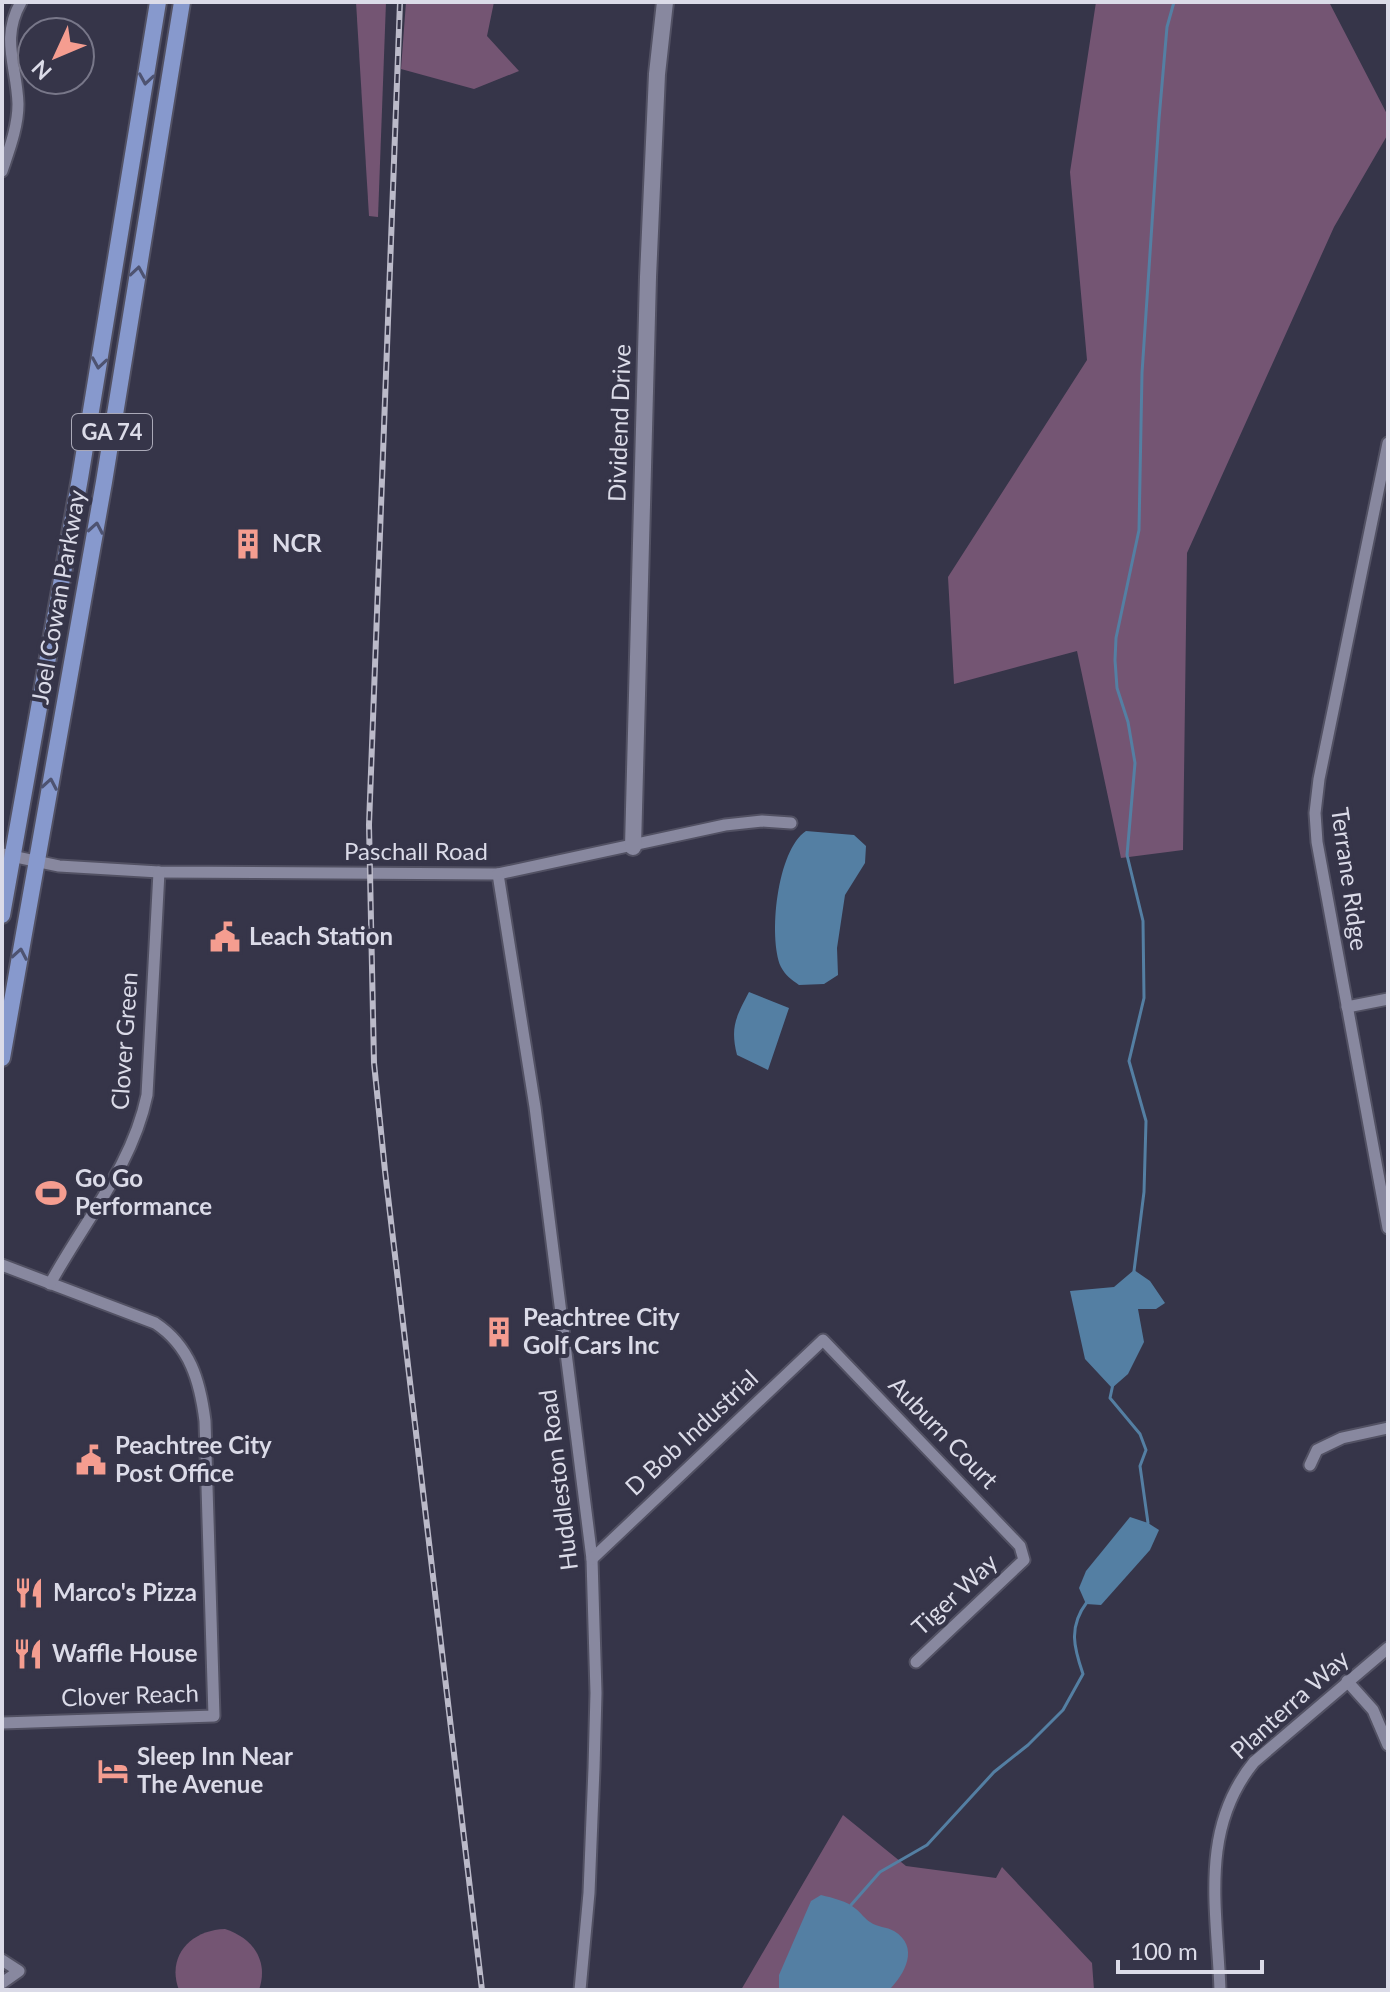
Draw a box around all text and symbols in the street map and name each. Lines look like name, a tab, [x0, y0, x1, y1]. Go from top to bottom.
north arrow	[16, 16, 96, 96]
text: N	[26, 55, 57, 86]
one-way arrow	[138, 72, 155, 86]
one-way arrow	[129, 265, 146, 279]
street label: Dividend Drive	[601, 343, 636, 503]
one-way arrow	[91, 356, 108, 370]
road number: GA 74	[72, 414, 152, 450]
street label: Joel Cowan Parkway	[24, 487, 91, 706]
one-way arrow	[86, 521, 103, 535]
building icon: NCR	[231, 527, 265, 561]
place label: NCR	[272, 528, 322, 557]
one-way arrow	[40, 777, 57, 791]
street label: Terrane Ridge	[1326, 805, 1375, 952]
street label: Paschall Road	[344, 836, 488, 865]
public building icon: Leach Station	[208, 920, 242, 954]
place label: Leach Station	[249, 921, 393, 950]
one-way arrow	[10, 947, 27, 961]
street label: Clover Green	[104, 971, 143, 1111]
place label: Go Go Performance	[75, 1163, 212, 1220]
sports icon: Go Go Performance	[34, 1176, 68, 1210]
place label: Peachtree City Golf Cars Inc	[523, 1302, 680, 1359]
building icon: Peachtree City Golf Cars Inc	[482, 1315, 516, 1349]
street label: D Bob Industrial	[619, 1363, 763, 1501]
street label: Auburn Court	[883, 1370, 1005, 1494]
street label: Huddleston Road	[532, 1388, 583, 1572]
place label: Peachtree City Post Office	[115, 1430, 272, 1487]
public building icon: Peachtree City Post Office	[74, 1443, 108, 1477]
street label: Tiger Way	[905, 1547, 1003, 1641]
restaurant icon: Marco's Pizza	[12, 1576, 46, 1610]
place label: Marco's Pizza	[53, 1577, 197, 1606]
restaurant icon: Waffle House	[11, 1637, 45, 1671]
place label: Waffle House	[52, 1638, 198, 1667]
street label: Planterra Way	[1224, 1643, 1354, 1764]
street label: Clover Reach	[61, 1678, 199, 1711]
place label: Sleep Inn Near The Avenue	[137, 1741, 293, 1798]
hotel icon: Sleep Inn Near The Avenue	[96, 1754, 130, 1788]
scale bar	[1118, 1924, 1262, 1974]
text: 100 m	[1130, 1936, 1198, 1965]

